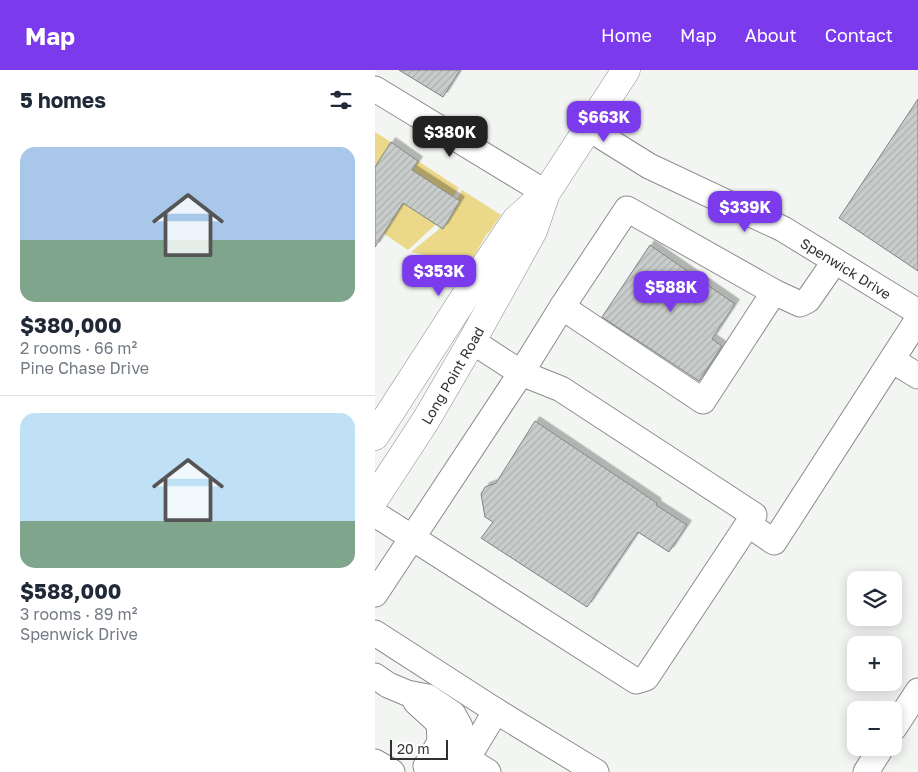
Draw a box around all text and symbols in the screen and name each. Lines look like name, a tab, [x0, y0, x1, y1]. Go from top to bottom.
text: Map	[25, 21, 75, 50]
text: Home	[601, 24, 652, 46]
text: Map	[680, 24, 717, 46]
text: About	[745, 24, 797, 46]
text: Contact	[825, 24, 893, 46]
icon: filters	[327, 86, 355, 114]
text: 5 homes	[20, 87, 106, 113]
pin: $663K	[569, 100, 639, 143]
text: $663K	[578, 107, 630, 127]
pin: $380K	[415, 116, 485, 158]
text: $380K	[424, 122, 476, 142]
icon: home	[143, 180, 233, 270]
pin: $339K	[710, 190, 780, 233]
text: $339K	[719, 197, 771, 217]
street label: Spenwick Drive	[798, 234, 894, 302]
pin: $353K	[404, 254, 474, 297]
text: $353K	[413, 261, 465, 281]
pin: $588K	[636, 270, 706, 313]
text: $588K	[645, 277, 697, 297]
text: $380,000	[20, 312, 122, 338]
street label: Long Point Road	[417, 323, 487, 427]
text: 2 rooms · 66 m²	[20, 338, 137, 358]
text: Pine Chase Drive	[20, 358, 149, 378]
icon: home	[143, 445, 233, 535]
map controls	[847, 571, 902, 756]
button: layers	[847, 571, 902, 626]
text: $588,000	[20, 578, 121, 604]
text: 3 rooms · 89 m²	[20, 604, 137, 624]
text: Spenwick Drive	[20, 624, 138, 644]
button: +	[847, 636, 902, 691]
button: −	[847, 701, 902, 756]
scale bar	[390, 737, 447, 760]
text: 20 m	[397, 740, 430, 757]

